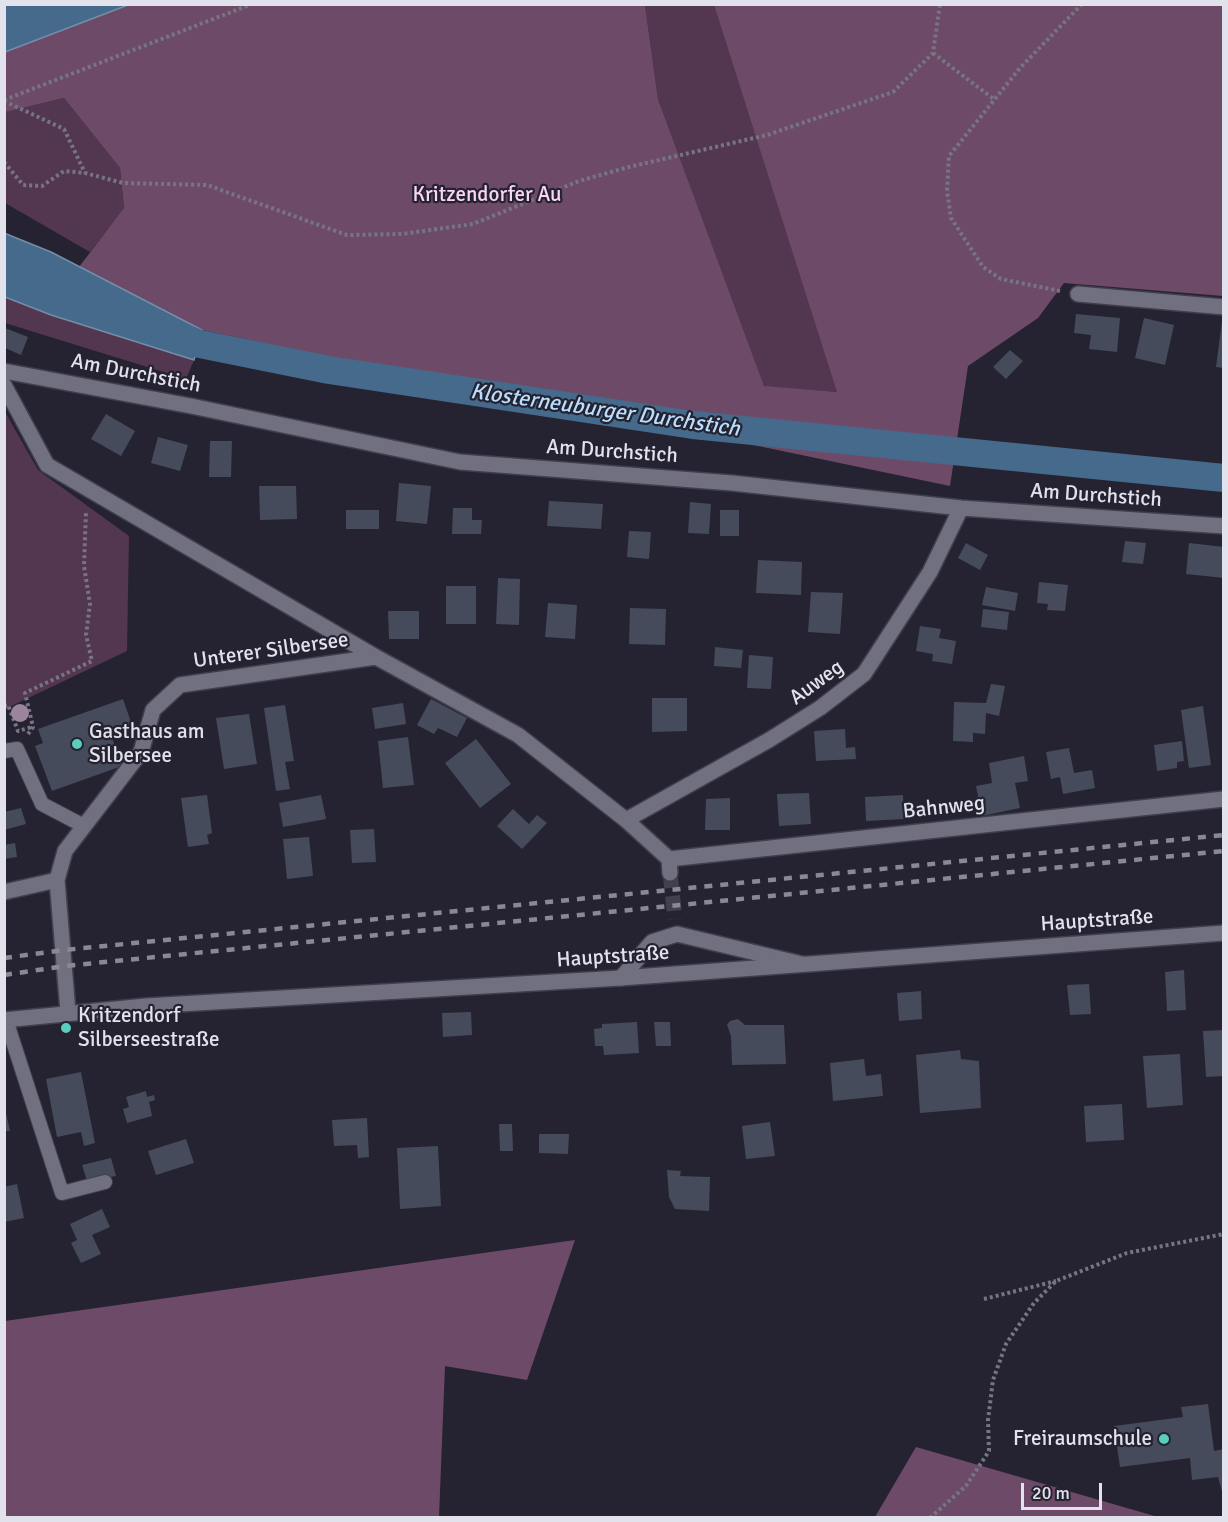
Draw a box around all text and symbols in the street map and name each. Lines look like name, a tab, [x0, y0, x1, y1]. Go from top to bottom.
park label: Kritzendorfer Au	[412, 182, 562, 208]
street label: Am Durchstich	[69, 349, 203, 399]
water label: Klosterneuburger Durchstich	[469, 379, 741, 443]
street label: Am Durchstich	[545, 435, 679, 469]
street label: Am Durchstich	[1029, 479, 1163, 513]
street label: Unterer Silbersee	[192, 628, 350, 674]
street label: Auweg	[785, 655, 849, 711]
place label: Gasthaus am Silbersee	[89, 719, 204, 769]
marker: Gasthaus am Silbersee	[70, 737, 84, 751]
street label: Bahnweg	[902, 791, 986, 825]
street label: Hauptstraße	[1040, 904, 1154, 938]
street label: Hauptstraße	[556, 940, 670, 974]
place label: Kritzendorf Silberseestraße	[78, 1003, 219, 1053]
marker: Kritzendorf Silberseestraße	[59, 1021, 73, 1035]
place label: Freiraumschule	[1013, 1426, 1152, 1452]
marker: Freiraumschule	[1157, 1432, 1171, 1446]
scale bar	[1024, 1471, 1105, 1509]
text: 20 m	[1032, 1482, 1070, 1504]

